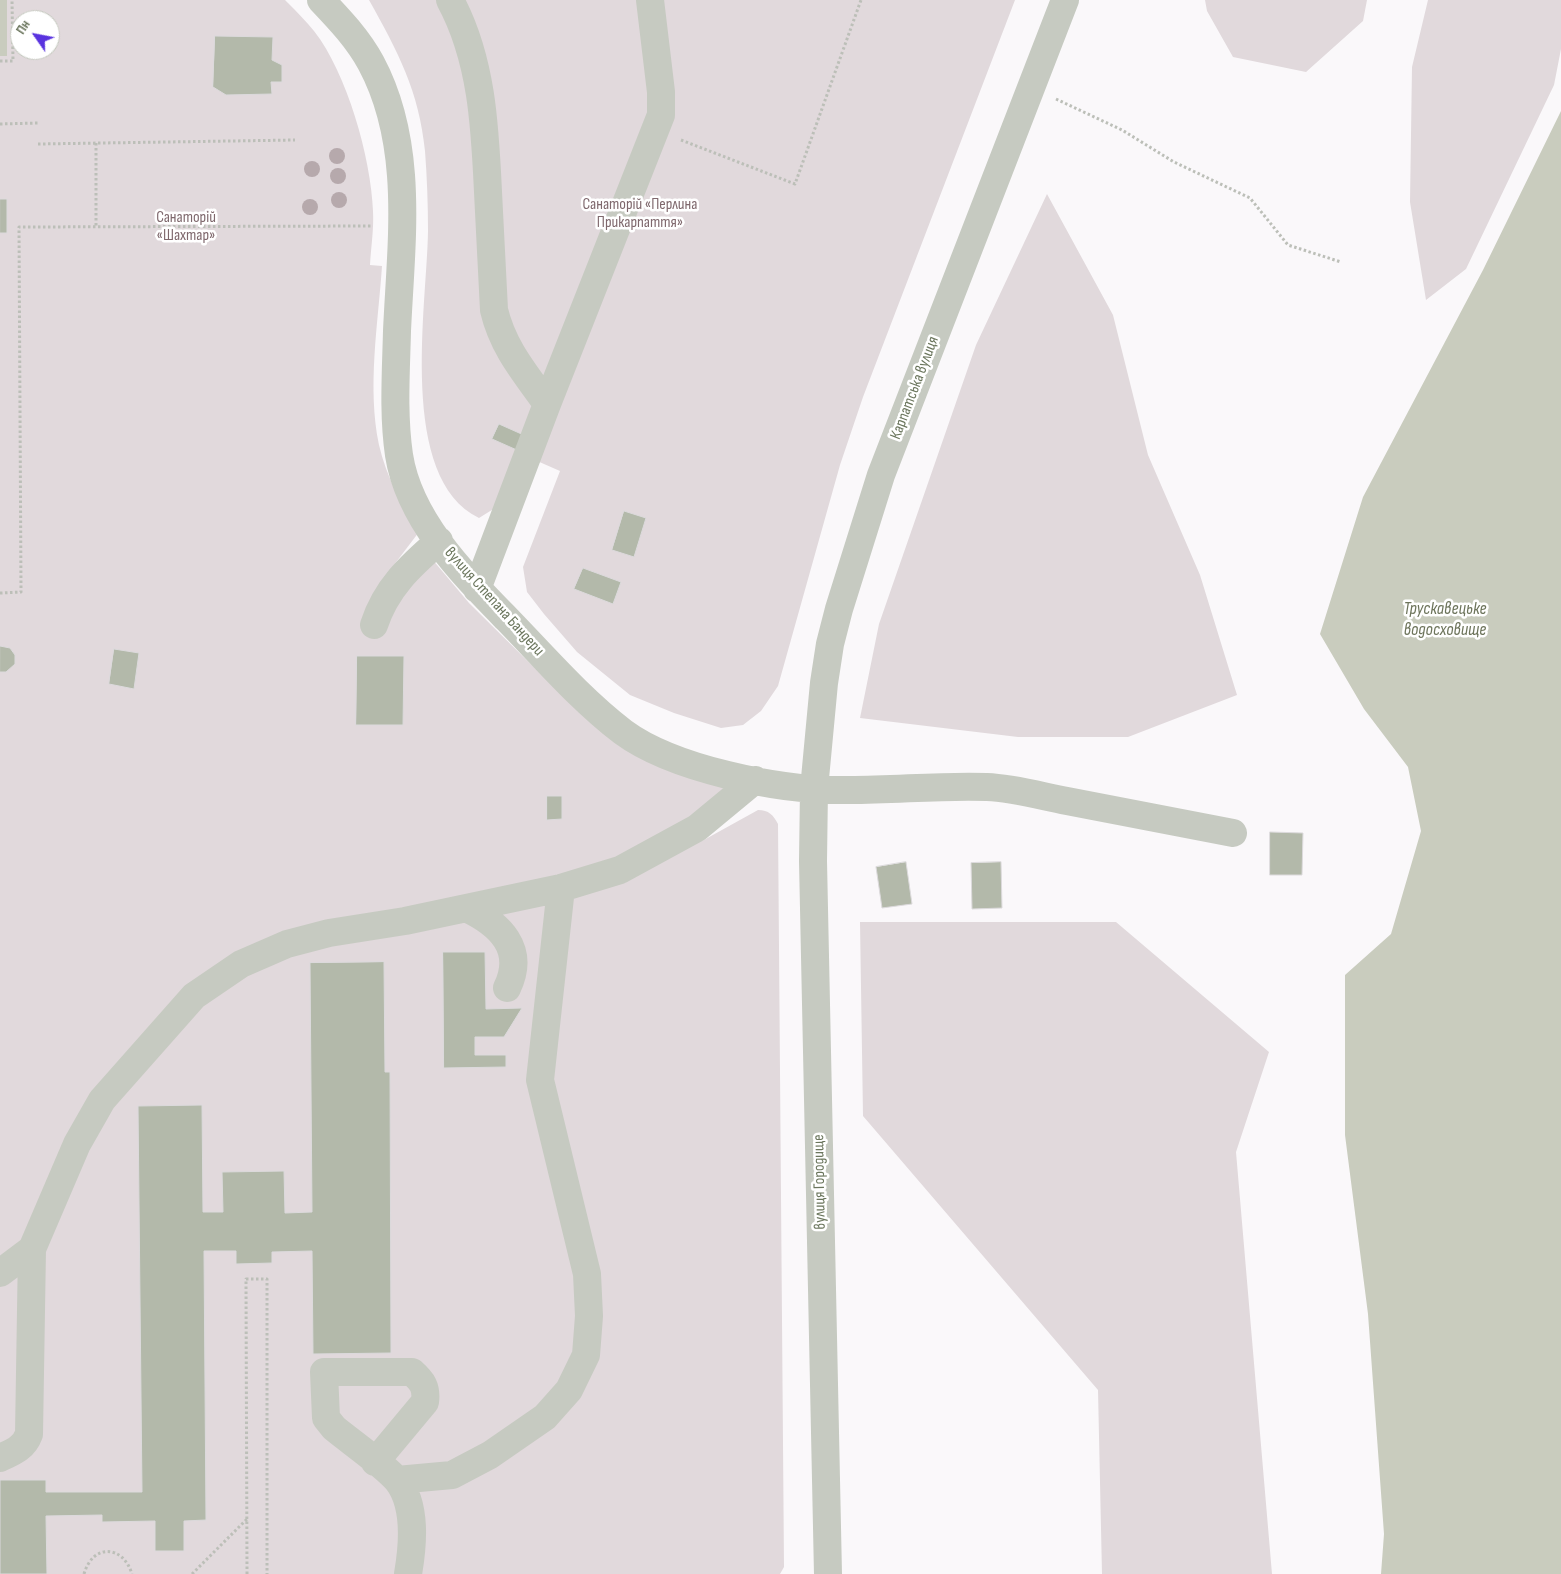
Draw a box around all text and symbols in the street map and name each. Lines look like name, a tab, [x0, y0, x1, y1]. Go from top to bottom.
north arrow	[10, 10, 60, 60]
text: Пн	[12, 17, 34, 37]
park label: Санаторій «Перлина Прикарпаття»	[583, 195, 697, 233]
park label: Санаторій «Шахтар»	[156, 208, 216, 246]
street label: Карпатська вулиця	[887, 334, 943, 442]
street label: вулиця Степана Бандери	[440, 544, 548, 660]
water label: Трускавецьке водосховище	[1404, 598, 1486, 640]
street label: вулиця Городище	[810, 1134, 830, 1230]

